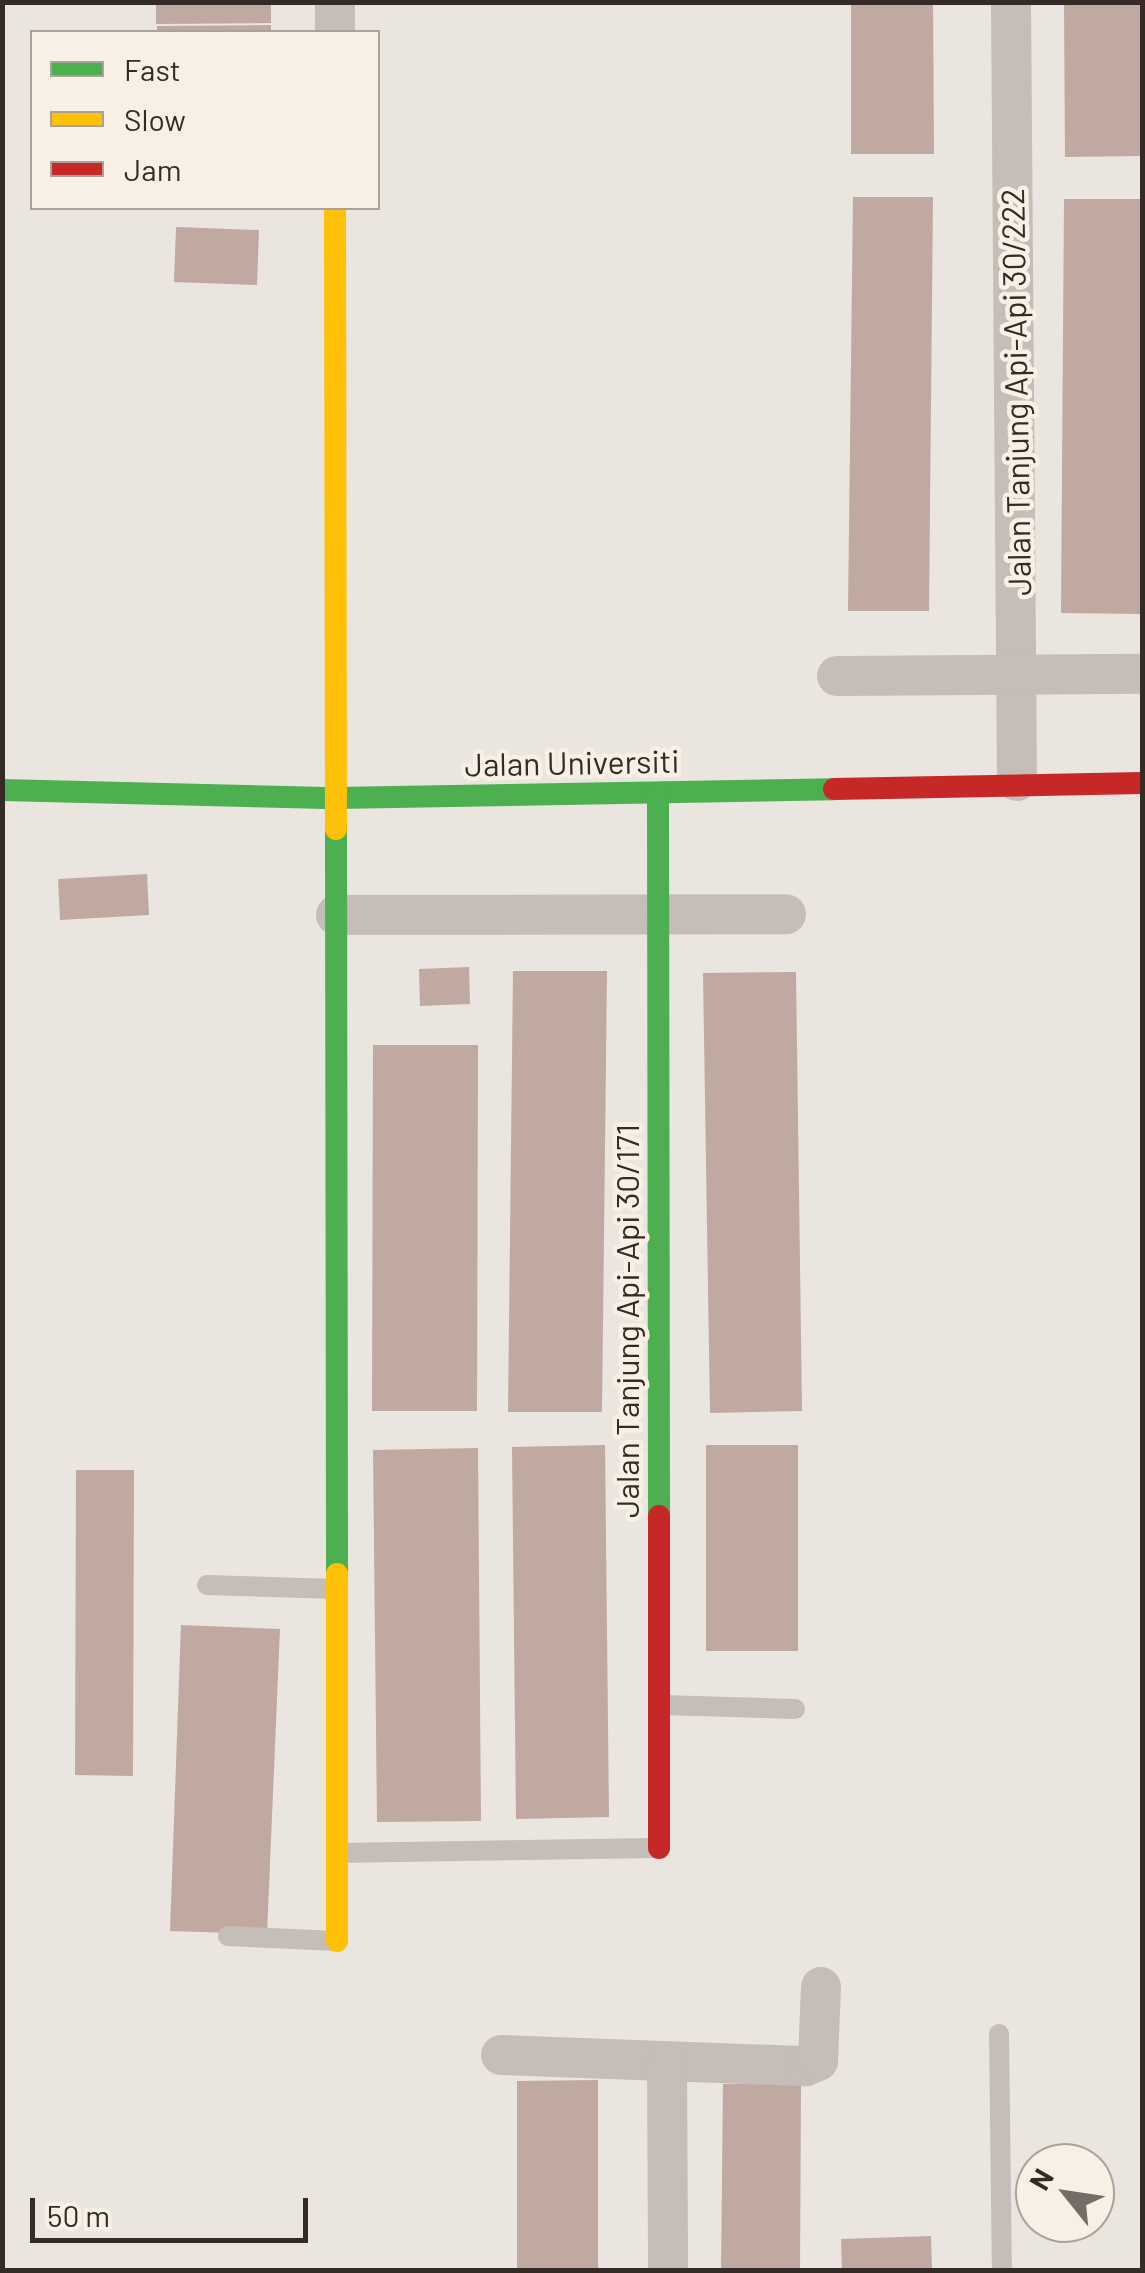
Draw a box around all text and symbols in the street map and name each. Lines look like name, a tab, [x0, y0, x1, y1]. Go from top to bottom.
legend	[30, 30, 380, 210]
text: Fast	[124, 51, 181, 87]
text: Slow	[124, 101, 186, 137]
text: Jam	[124, 151, 181, 187]
street label: Jalan Tanjung Api-Api 30/222	[992, 188, 1038, 596]
street label: Jalan Universiti	[464, 741, 680, 783]
street label: Jalan Tanjung Api-Api 30/171	[607, 1124, 645, 1518]
north arrow	[1015, 2143, 1115, 2243]
text: N	[1021, 2162, 1060, 2196]
scale bar	[35, 2178, 312, 2240]
text: 50 m	[47, 2197, 110, 2233]

